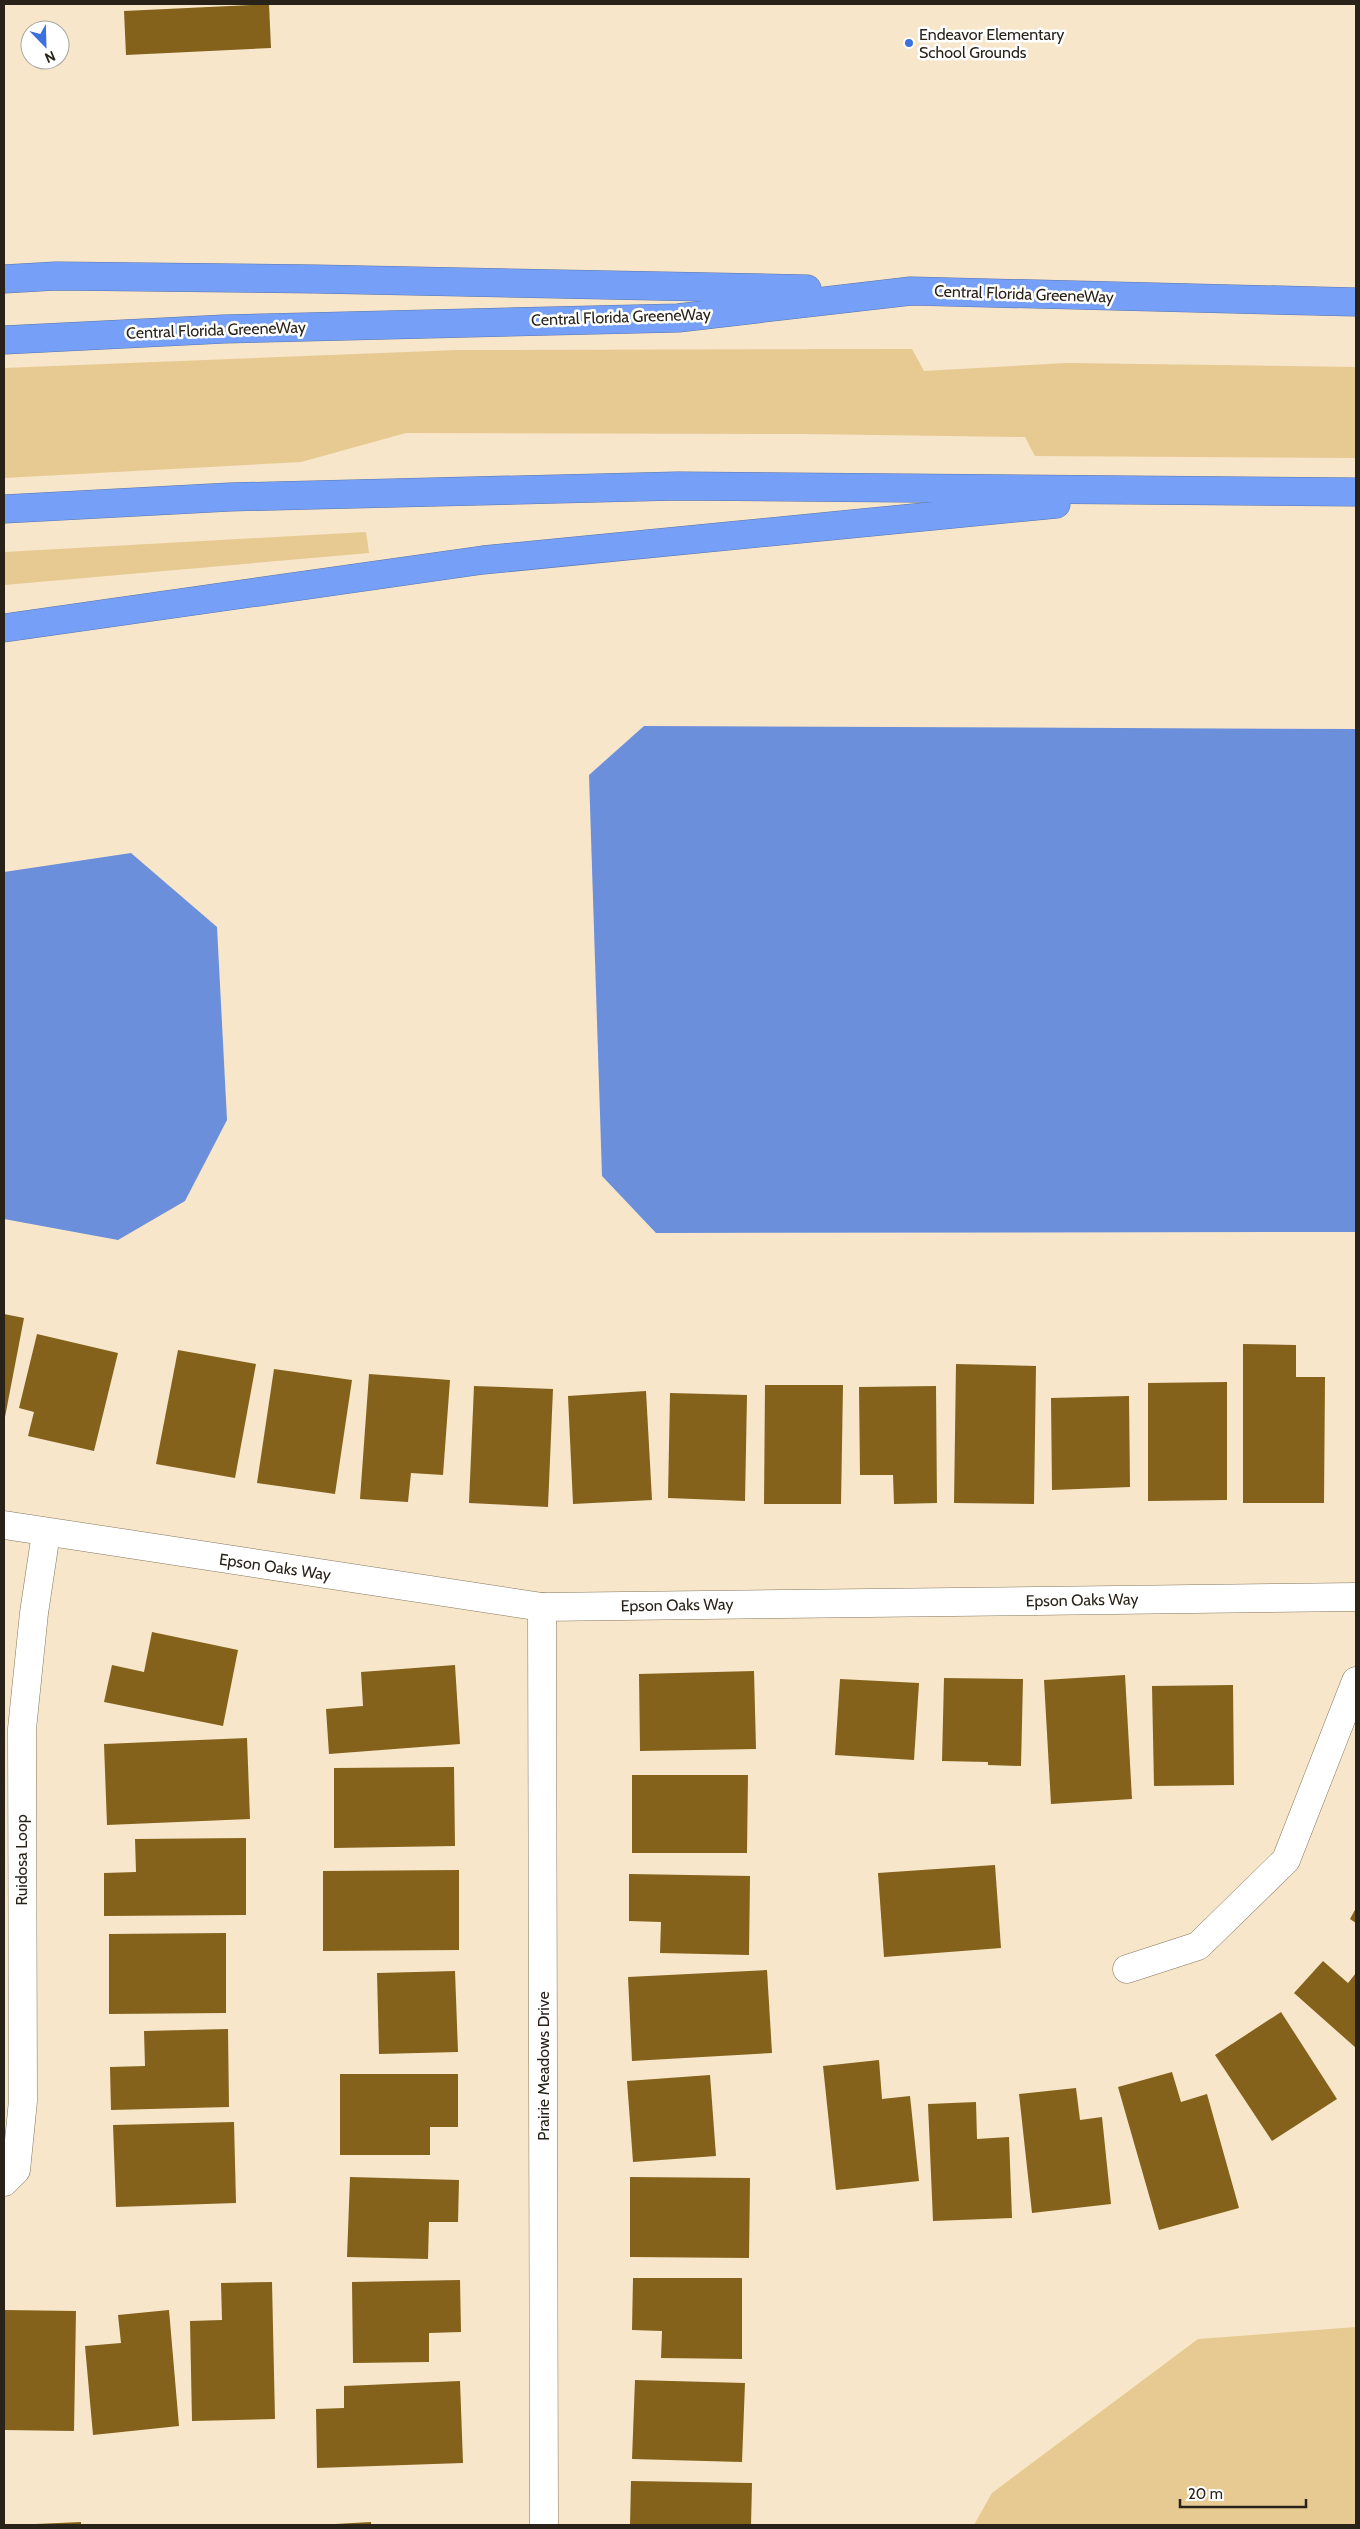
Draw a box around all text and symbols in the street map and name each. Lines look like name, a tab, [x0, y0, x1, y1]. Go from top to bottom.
north arrow	[20, 20, 70, 70]
place label: Endeavor Elementary School Grounds	[919, 25, 1064, 62]
marker: Endeavor Elementary School Grounds	[903, 37, 915, 49]
text: N	[42, 47, 58, 67]
street label: Central Florida GreeneWay	[934, 281, 1114, 307]
street label: Central Florida GreeneWay	[531, 304, 711, 330]
street label: Central Florida GreeneWay	[126, 317, 306, 343]
street label: Epson Oaks Way	[218, 1550, 332, 1584]
street label: Epson Oaks Way	[1025, 1590, 1139, 1610]
street label: Epson Oaks Way	[620, 1595, 734, 1615]
street label: Ruidosa Loop	[12, 1814, 31, 1906]
street label: Prairie Meadows Drive	[534, 1991, 553, 2141]
scale bar	[1180, 2476, 1306, 2508]
text: 20 m	[1188, 2485, 1223, 2503]

